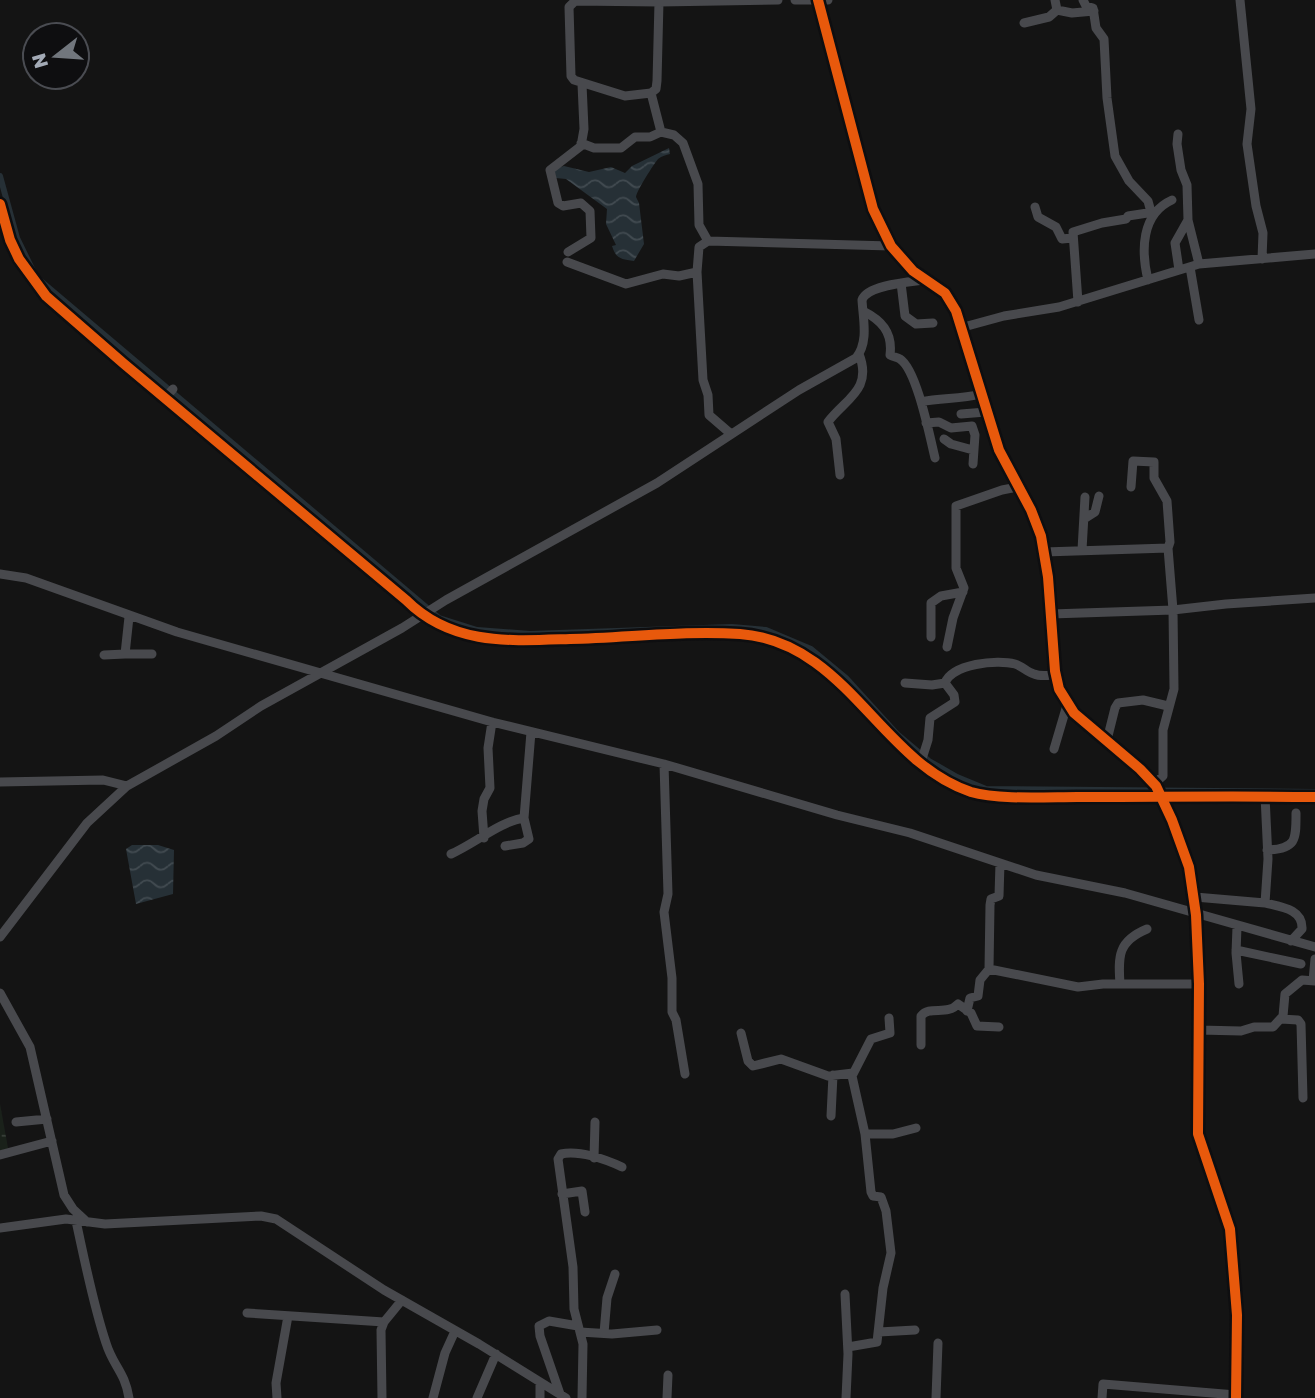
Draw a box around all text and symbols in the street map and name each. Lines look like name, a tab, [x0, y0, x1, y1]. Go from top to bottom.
north arrow	[21, 21, 91, 91]
text: N	[26, 51, 52, 71]

